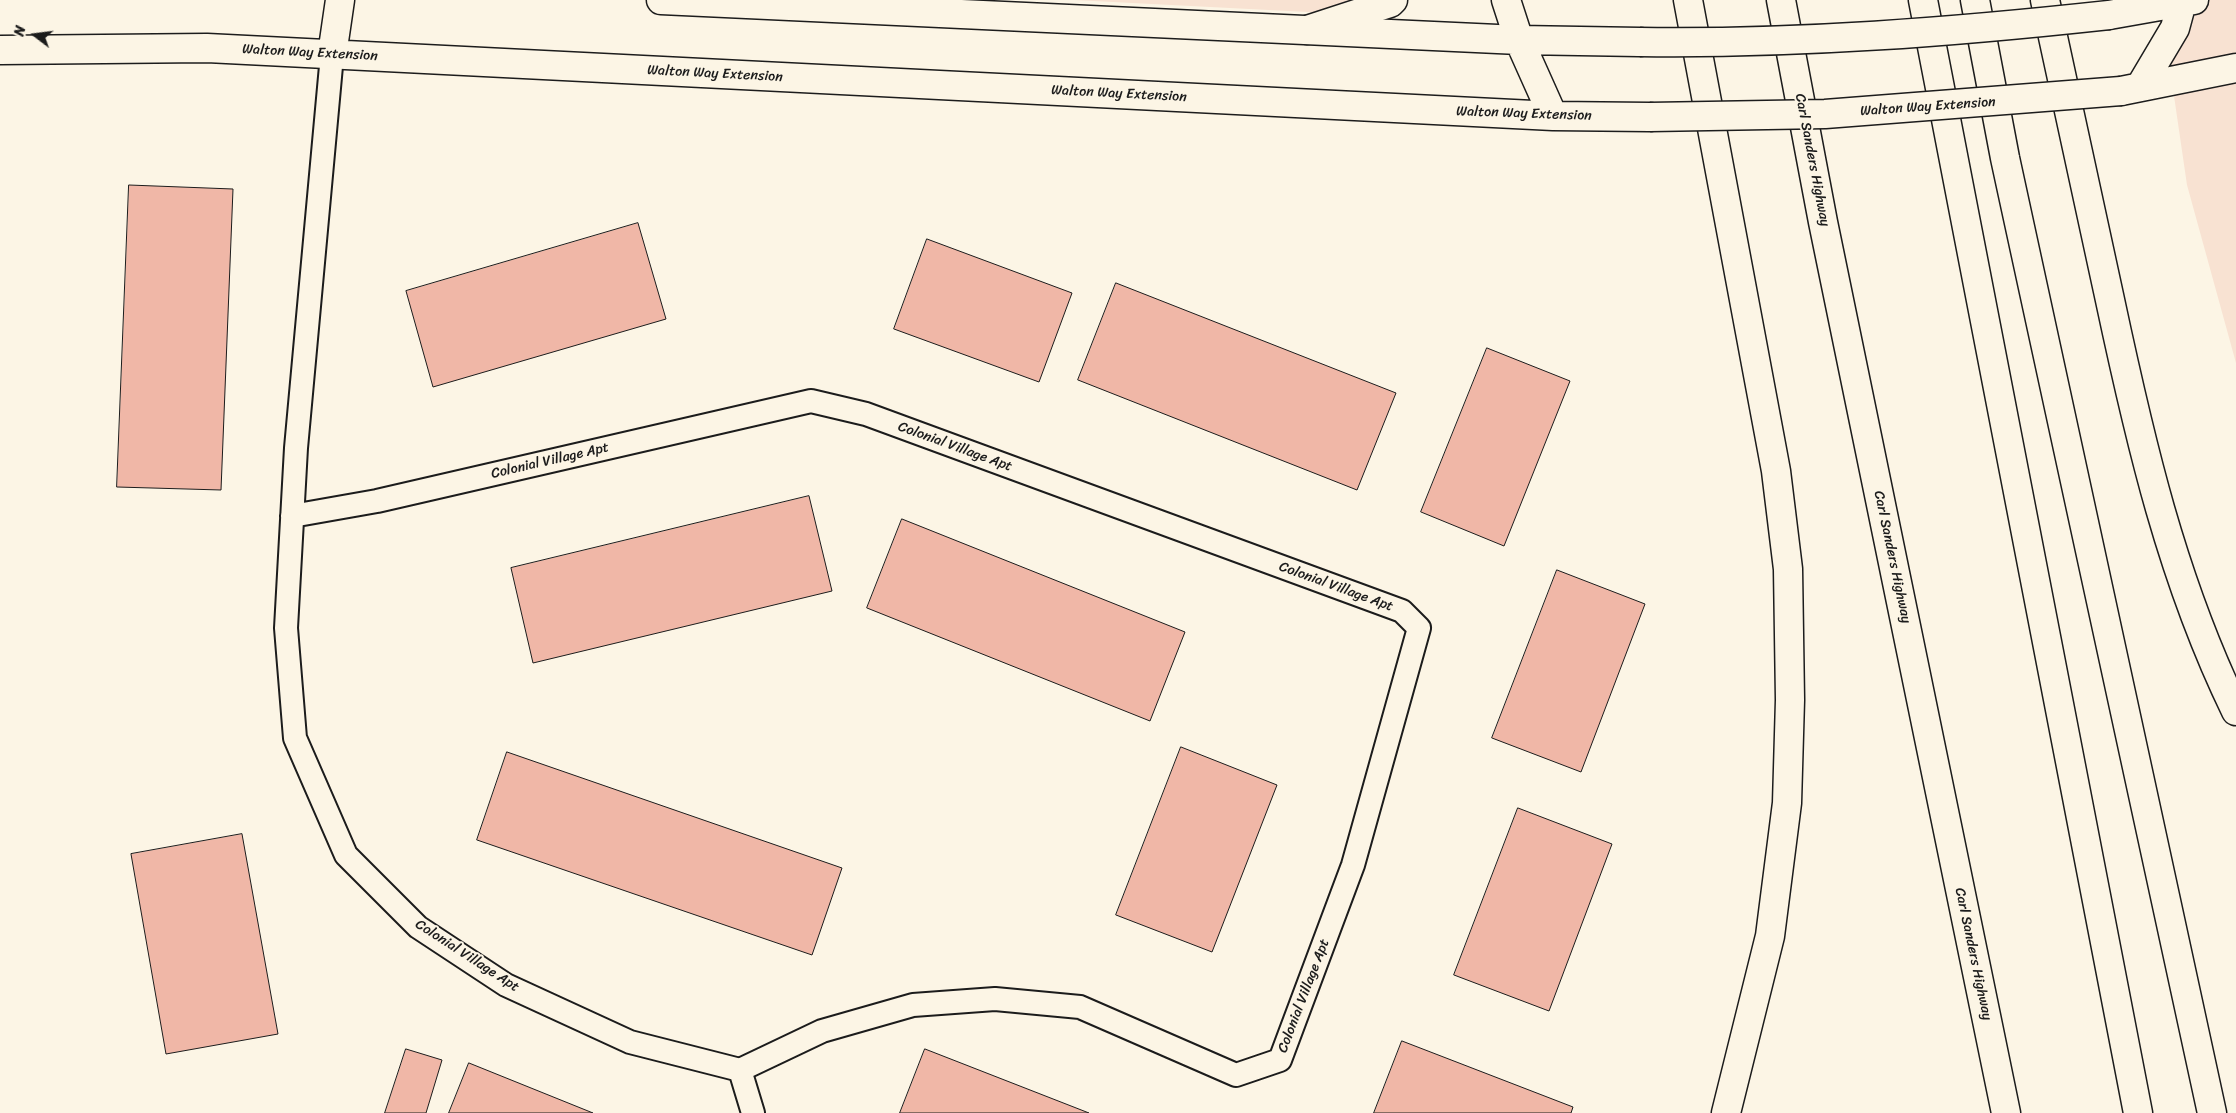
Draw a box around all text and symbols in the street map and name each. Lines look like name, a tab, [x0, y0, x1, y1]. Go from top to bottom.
north arrow	[10, 10, 60, 60]
text: N	[7, 23, 33, 39]
street label: Walton Way Extension	[242, 41, 378, 65]
street label: Walton Way Extension	[647, 62, 783, 86]
street label: Walton Way Extension	[1051, 82, 1187, 106]
street label: Carl Sanders Highway	[1791, 92, 1833, 228]
street label: Walton Way Extension	[1860, 94, 1996, 120]
street label: Walton Way Extension	[1456, 103, 1592, 125]
street label: Colonial Village Apt	[896, 419, 1014, 475]
street label: Colonial Village Apt	[489, 439, 611, 483]
street label: Carl Sanders Highway	[1870, 489, 1914, 625]
street label: Colonial Village Apt	[1277, 559, 1395, 615]
street label: Carl Sanders Highway	[1951, 886, 1995, 1022]
street label: Colonial Village Apt	[412, 916, 522, 996]
street label: Colonial Village Apt	[1275, 937, 1333, 1055]

